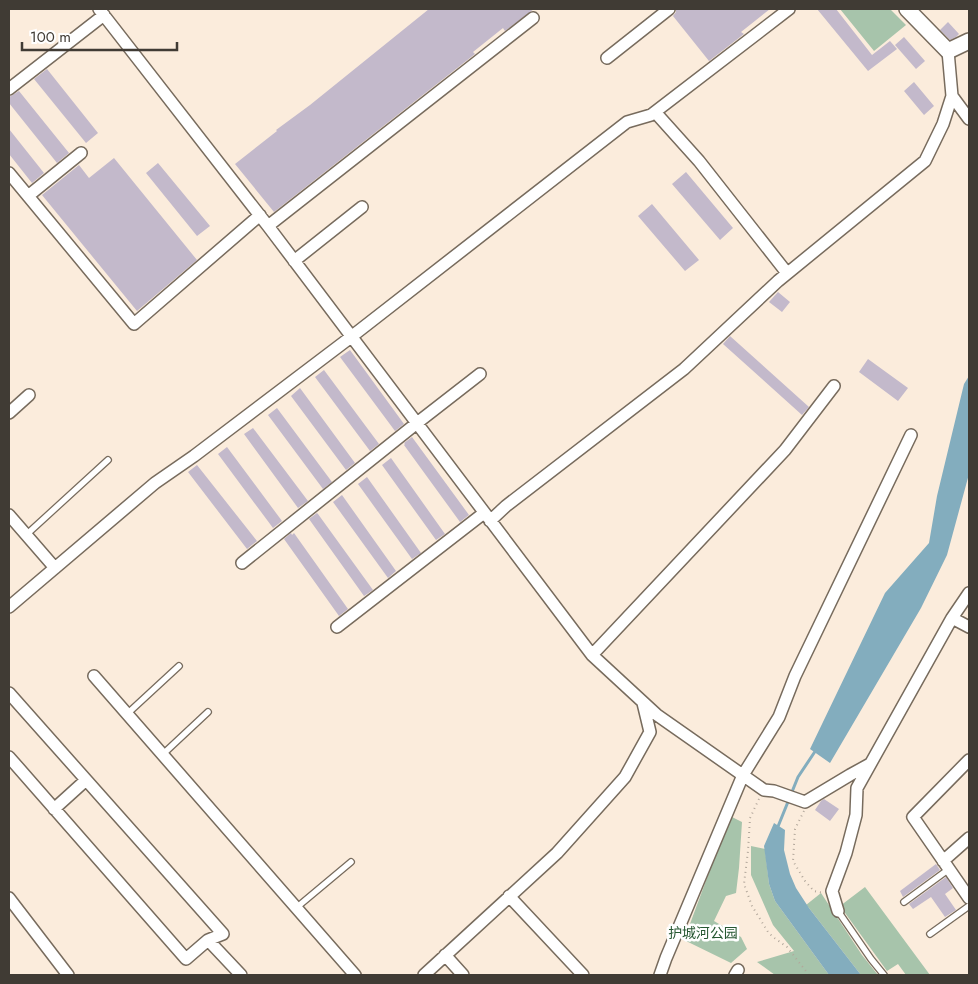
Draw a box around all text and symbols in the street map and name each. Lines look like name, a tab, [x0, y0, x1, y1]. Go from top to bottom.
scale bar	[22, 20, 178, 52]
text: 100 m	[30, 26, 71, 48]
park label: 护城河公园	[668, 923, 738, 943]

